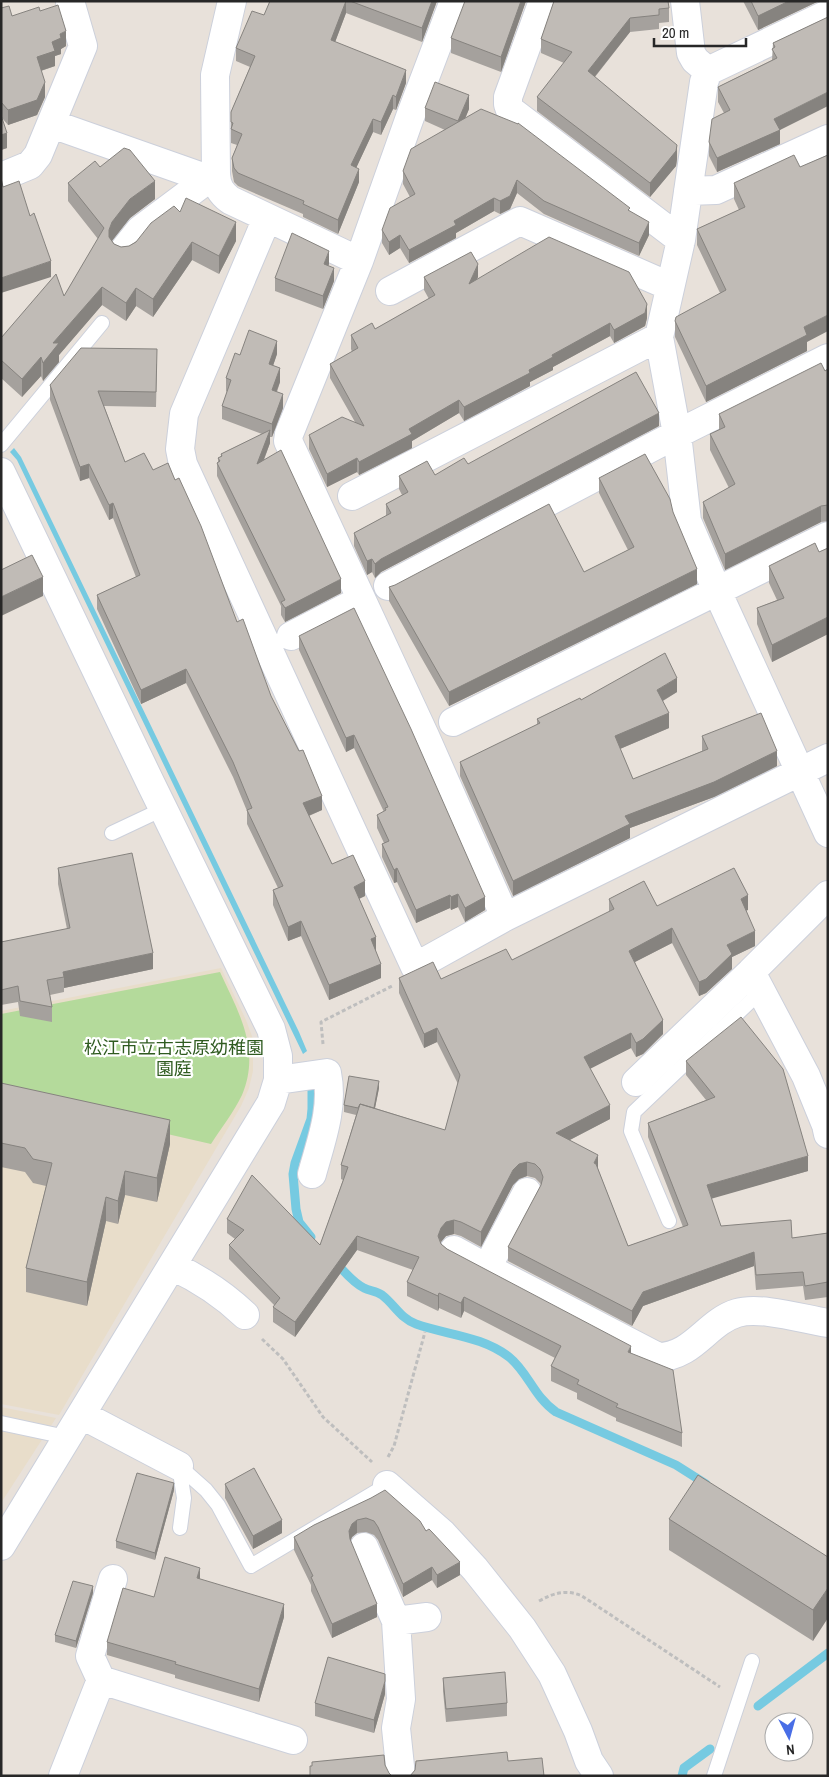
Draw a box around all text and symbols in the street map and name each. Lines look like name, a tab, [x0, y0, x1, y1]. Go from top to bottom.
scale bar	[654, 15, 746, 47]
text: 20 m	[662, 22, 689, 43]
park label: 松江市立古志原幼稚園 園庭	[84, 1035, 264, 1081]
north arrow	[764, 1712, 814, 1762]
text: N	[785, 1741, 795, 1759]

